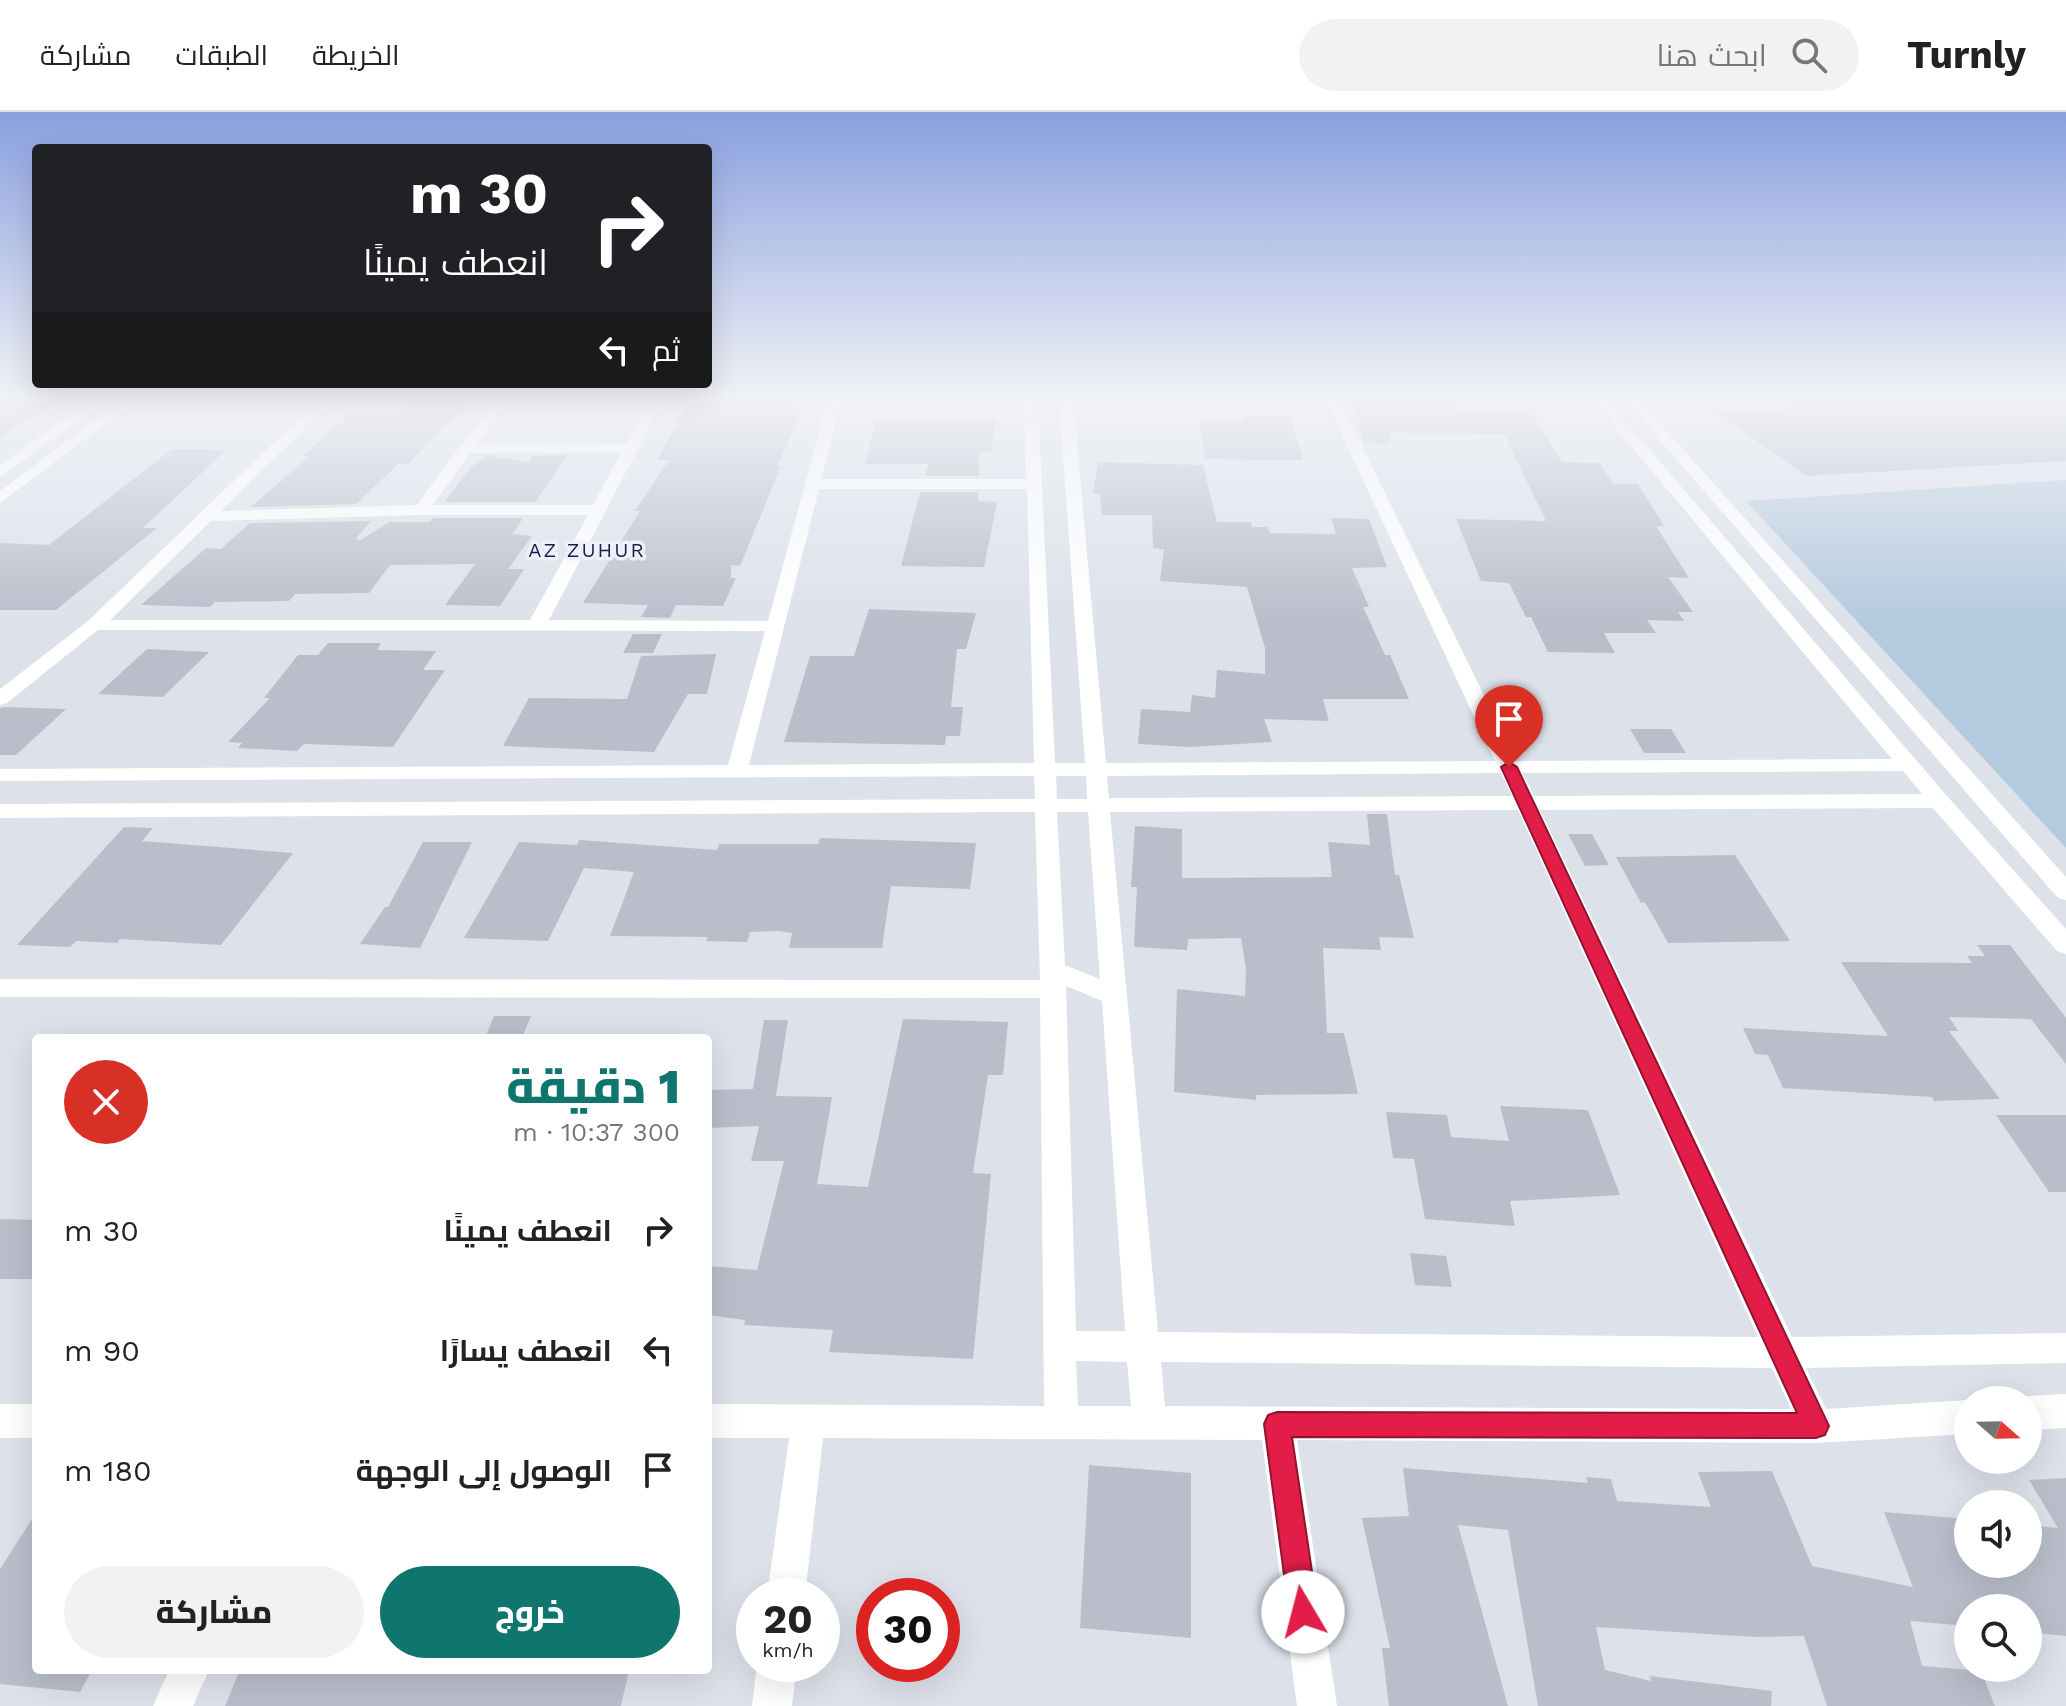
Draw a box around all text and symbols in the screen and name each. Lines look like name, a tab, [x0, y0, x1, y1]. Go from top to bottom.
search box	[1299, 19, 1859, 91]
icon: search	[1787, 33, 1831, 77]
text: Turnly	[1907, 33, 2026, 77]
text: ابحث هنا	[1656, 38, 1767, 73]
text: مشاركة	[40, 39, 131, 72]
text: الطبقات	[175, 39, 268, 72]
text: الخريطة	[312, 39, 399, 72]
text: 30 m	[410, 161, 548, 227]
icon: right	[576, 176, 680, 280]
text: انعطف يمينًا	[363, 242, 548, 284]
icon: left	[592, 328, 636, 372]
text: ثم	[652, 333, 680, 368]
district label: AZ ZUHUR	[528, 538, 646, 562]
pin	[1475, 685, 1543, 767]
icon: arrive	[1487, 697, 1531, 741]
text: 1 دقيقة	[506, 1058, 680, 1115]
button: close	[64, 1060, 148, 1144]
text: 300 m · 10:37	[513, 1117, 680, 1147]
icon: right	[636, 1208, 680, 1252]
text: 30 m	[64, 1213, 139, 1248]
text: انعطف يمينًا	[443, 1213, 612, 1248]
icon: left	[636, 1328, 680, 1372]
text: 90 m	[64, 1333, 140, 1368]
text: انعطف يسارًا	[440, 1333, 612, 1368]
north arrow	[1954, 1386, 2042, 1474]
map controls	[1954, 1386, 2042, 1682]
icon: arrive	[636, 1448, 680, 1492]
text: 180 m	[64, 1453, 152, 1488]
text: الوصول إلى الوجهة	[356, 1453, 612, 1488]
button: sound	[1954, 1490, 2042, 1578]
button: مشاركة	[64, 1566, 364, 1658]
button: خروج	[380, 1566, 680, 1658]
position arrow	[1261, 1570, 1345, 1654]
speed limit sign: 30	[856, 1578, 960, 1682]
button: search	[1954, 1594, 2042, 1682]
text: 20	[763, 1596, 813, 1643]
text: km/h	[762, 1638, 814, 1662]

